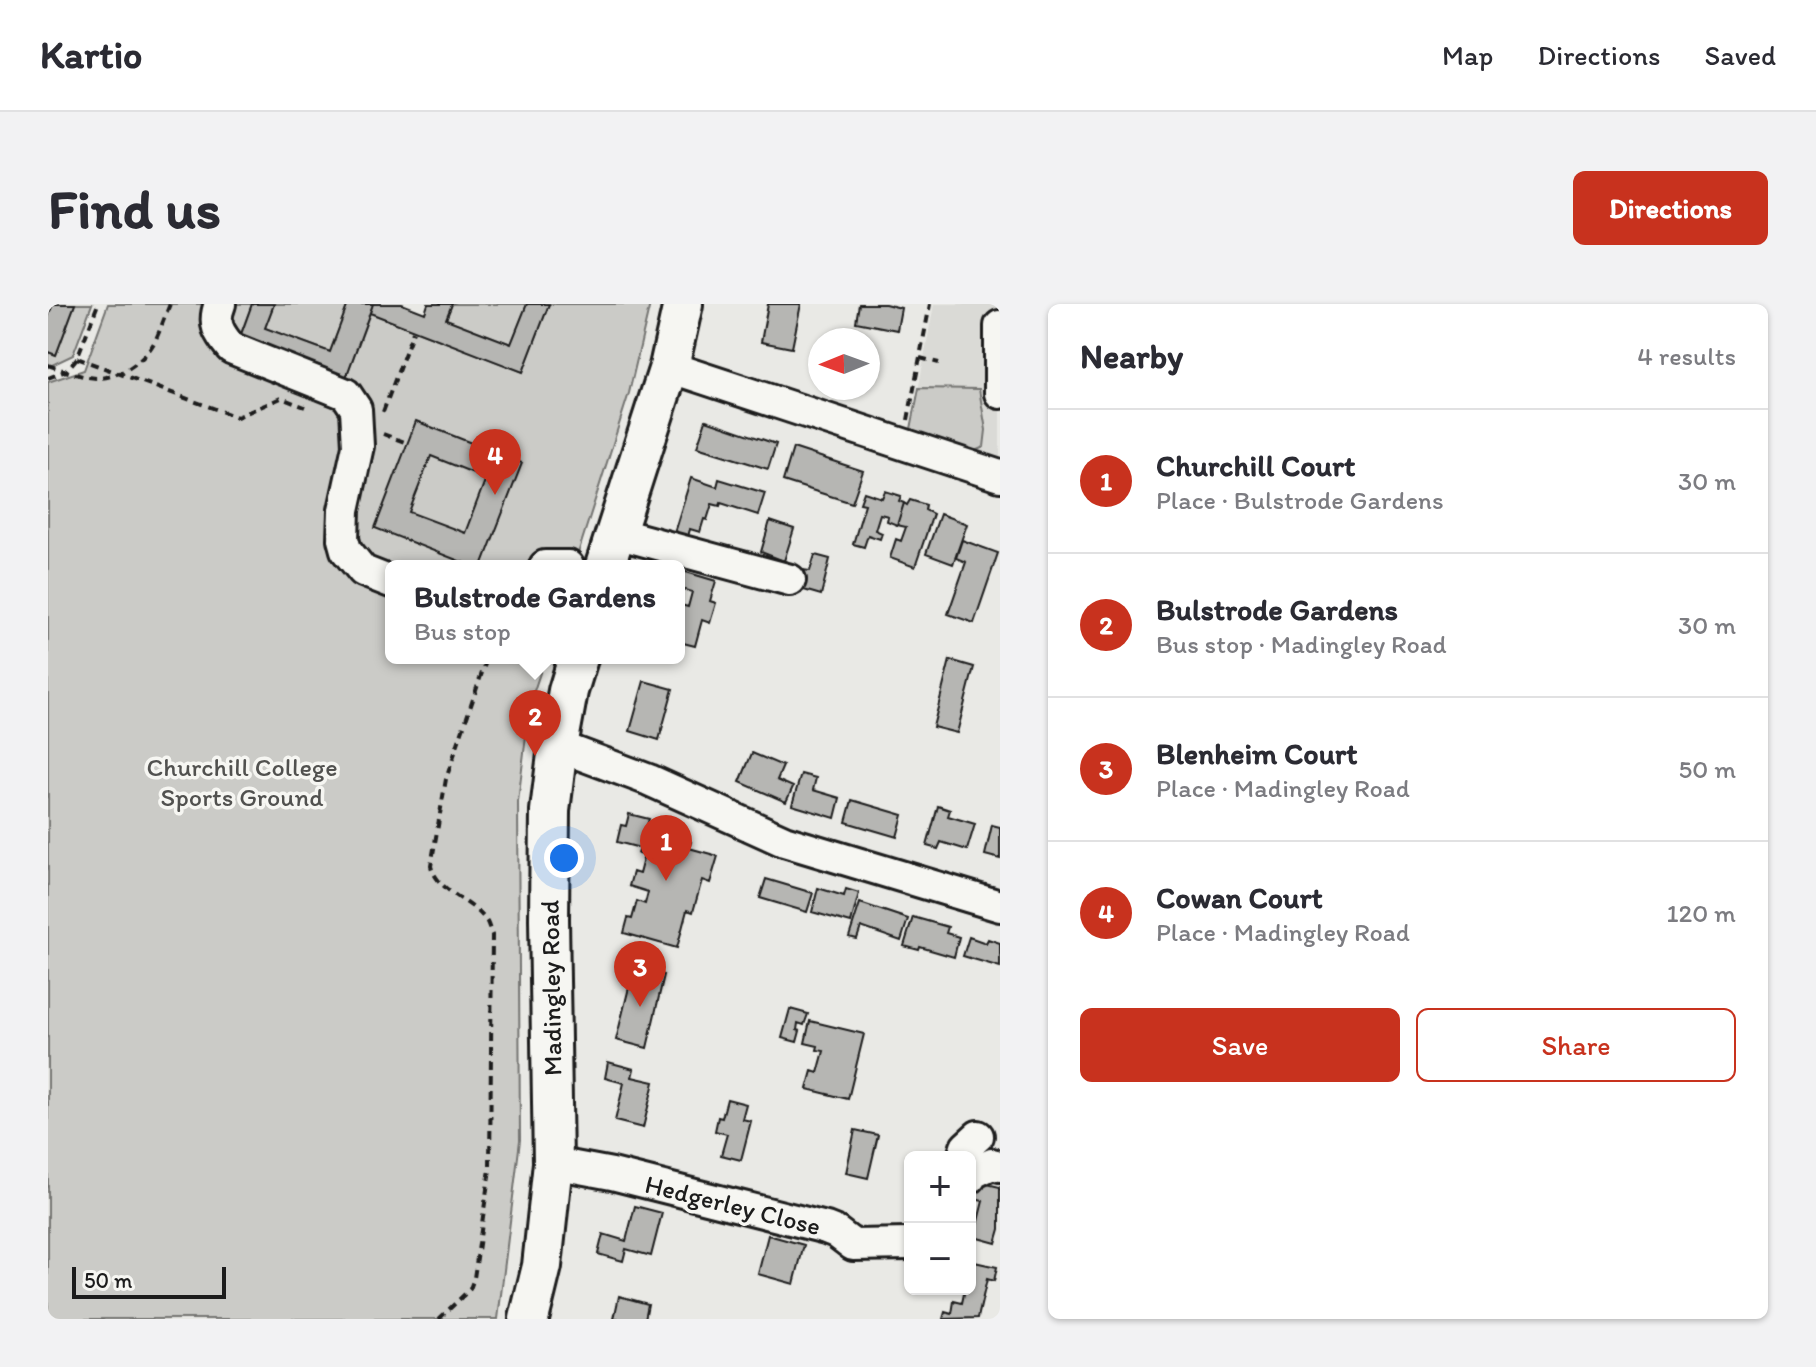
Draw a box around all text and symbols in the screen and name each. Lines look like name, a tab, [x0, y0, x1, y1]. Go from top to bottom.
text: Kartio	[40, 32, 142, 78]
text: Map	[1442, 38, 1493, 72]
text: Directions	[1537, 38, 1661, 72]
text: Saved	[1705, 38, 1776, 72]
button: Directions	[1573, 171, 1768, 245]
text: Find us	[48, 175, 221, 242]
north arrow	[808, 328, 880, 400]
text: Nearby	[1080, 336, 1183, 377]
text: 4 results	[1637, 340, 1736, 372]
pin: 4	[469, 429, 521, 495]
text: Churchill Court	[1156, 447, 1355, 484]
text: 1	[1100, 465, 1112, 497]
text: 30 m	[1678, 465, 1736, 497]
text: Place · Bulstrode Gardens	[1156, 484, 1444, 516]
popup	[385, 560, 685, 664]
text: Bulstrode Gardens	[414, 578, 656, 615]
text: Bulstrode Gardens	[1156, 591, 1398, 628]
text: 2	[1099, 609, 1113, 641]
text: 30 m	[1678, 609, 1736, 641]
text: Bus stop	[414, 615, 511, 647]
text: Bus stop · Madingley Road	[1156, 628, 1447, 660]
pin: 2	[509, 690, 561, 756]
text: Blenheim Court	[1156, 735, 1358, 772]
park label: Churchill College Sports Ground	[146, 751, 338, 813]
text: 3	[1099, 753, 1113, 785]
text: 50 m	[1679, 753, 1736, 785]
text: Place · Madingley Road	[1156, 772, 1410, 804]
pin: 1	[640, 815, 692, 881]
your location	[544, 838, 584, 878]
text: Cowan Court	[1156, 879, 1323, 916]
text: 4	[1098, 897, 1114, 929]
text: 120 m	[1667, 897, 1736, 929]
street label: Madingley Road	[533, 900, 569, 1076]
text: Place · Madingley Road	[1156, 916, 1410, 948]
pin: 3	[614, 941, 666, 1007]
button: Save	[1080, 1008, 1400, 1082]
button: Share	[1416, 1008, 1736, 1082]
map controls	[904, 1151, 976, 1295]
button: +	[904, 1151, 976, 1223]
street label: Hedgerley Close	[642, 1168, 824, 1242]
button: −	[904, 1223, 976, 1295]
scale bar	[72, 1263, 226, 1299]
text: 50 m	[84, 1267, 133, 1294]

